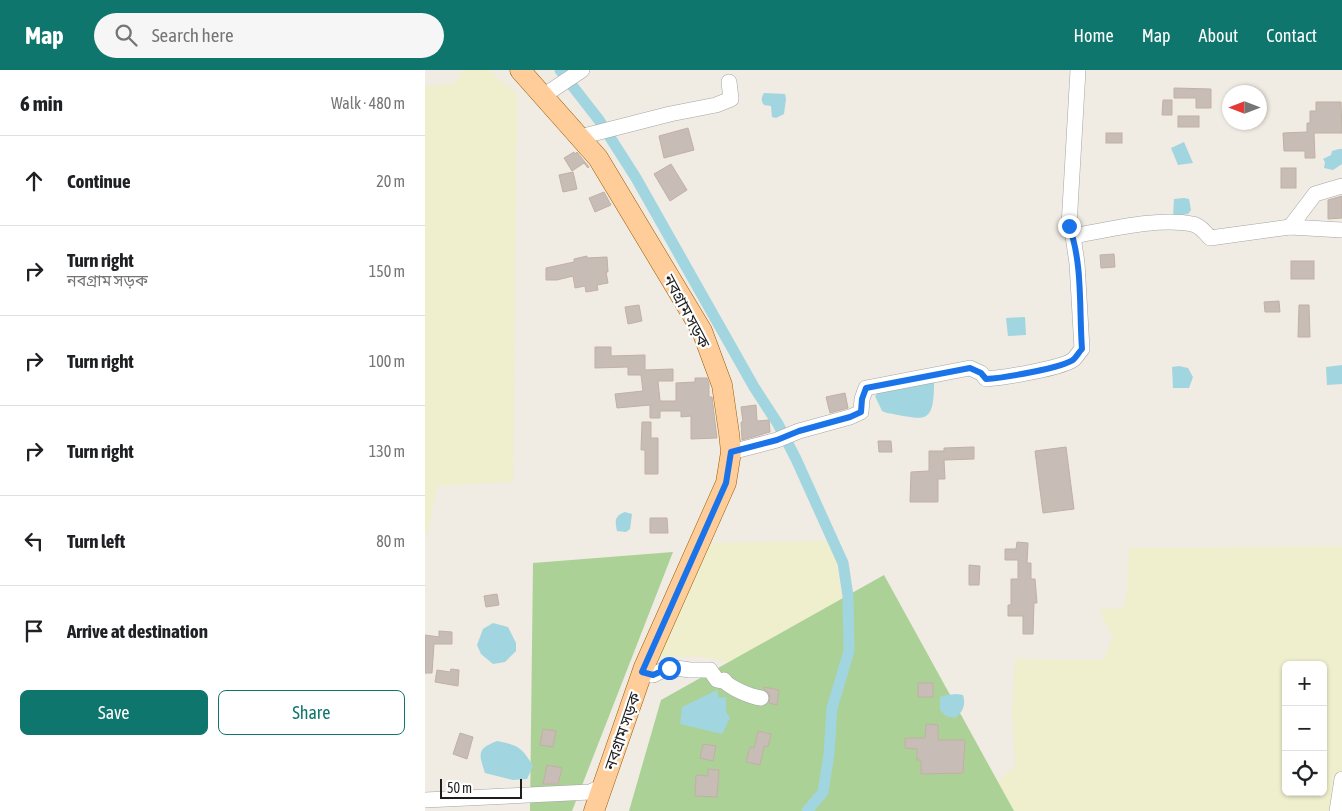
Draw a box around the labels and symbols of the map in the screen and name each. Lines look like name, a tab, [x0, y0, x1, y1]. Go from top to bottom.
north arrow	[1222, 85, 1267, 130]
route end	[1058, 215, 1081, 238]
street label: নবগ্রাম সড়ক	[660, 270, 714, 352]
route start	[658, 657, 681, 680]
street label: নবগ্রাম সড়ক	[600, 689, 644, 773]
scale bar	[440, 776, 523, 799]

